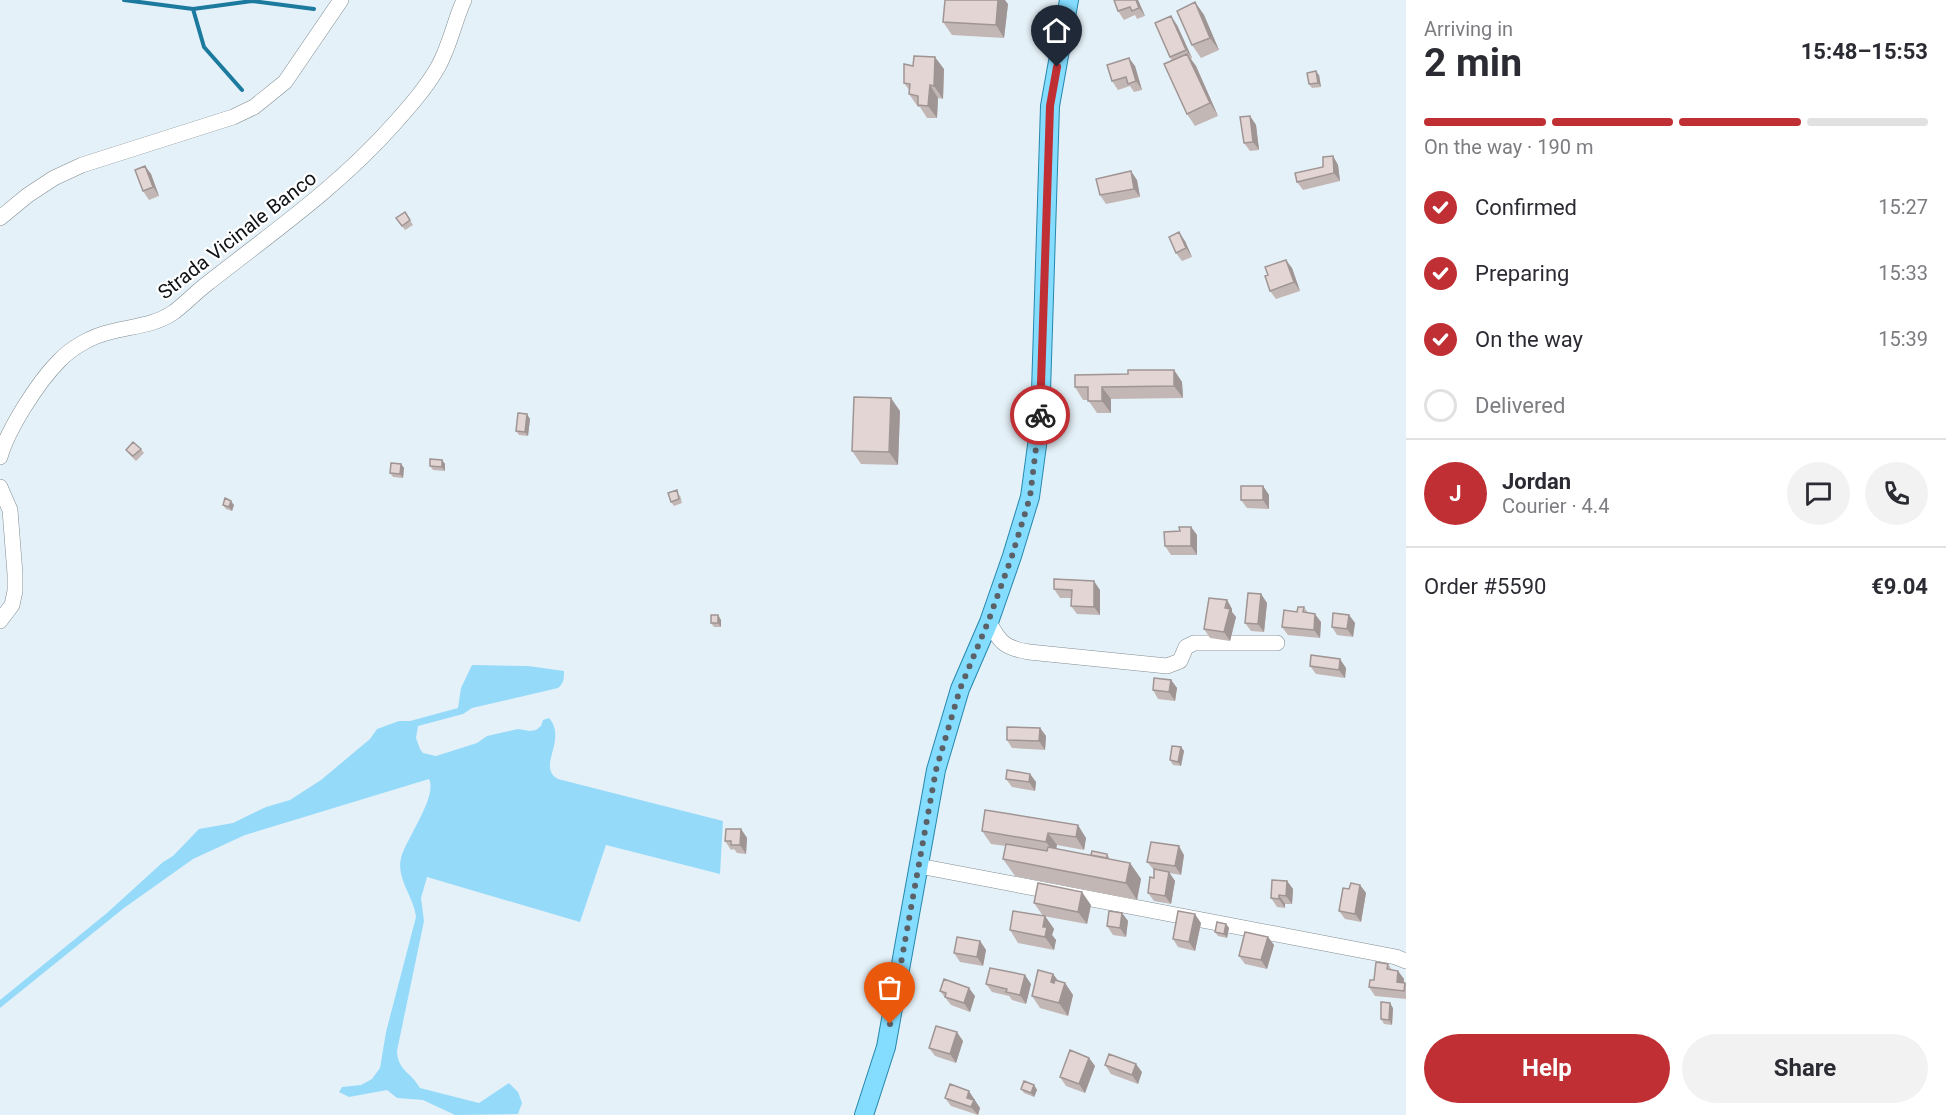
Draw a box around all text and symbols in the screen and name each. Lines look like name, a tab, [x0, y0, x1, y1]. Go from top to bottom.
pin	[1031, 5, 1082, 67]
icon: home	[1040, 14, 1073, 47]
text: Arriving in	[1424, 17, 1513, 41]
text: 15:48–15:53	[1801, 39, 1928, 64]
text: 2 min	[1424, 40, 1522, 86]
text: On the way · 190 m	[1424, 135, 1593, 159]
street label: Strada Vicinale Banco	[153, 166, 321, 304]
icon: check	[1424, 191, 1457, 224]
text: Confirmed	[1475, 195, 1577, 220]
text: 15:27	[1878, 195, 1928, 219]
icon: check	[1424, 257, 1457, 290]
text: Preparing	[1475, 261, 1569, 286]
text: 15:33	[1878, 261, 1928, 285]
icon: check	[1424, 323, 1457, 356]
text: On the way	[1475, 327, 1583, 352]
text: 15:39	[1878, 327, 1928, 351]
courier	[1010, 385, 1070, 445]
text: Delivered	[1475, 393, 1565, 418]
icon: bike	[1024, 399, 1057, 432]
button: chat	[1787, 462, 1850, 525]
button: phone	[1865, 462, 1928, 525]
text: Jordan	[1502, 469, 1571, 494]
text: J	[1449, 481, 1462, 506]
text: Courier · 4.4	[1502, 494, 1609, 518]
text: Order #5590	[1424, 574, 1546, 599]
text: €9.04	[1871, 574, 1928, 599]
pin	[864, 962, 915, 1024]
icon: bag	[873, 971, 906, 1004]
button: Help	[1424, 1034, 1670, 1103]
button: Share	[1682, 1034, 1928, 1103]

